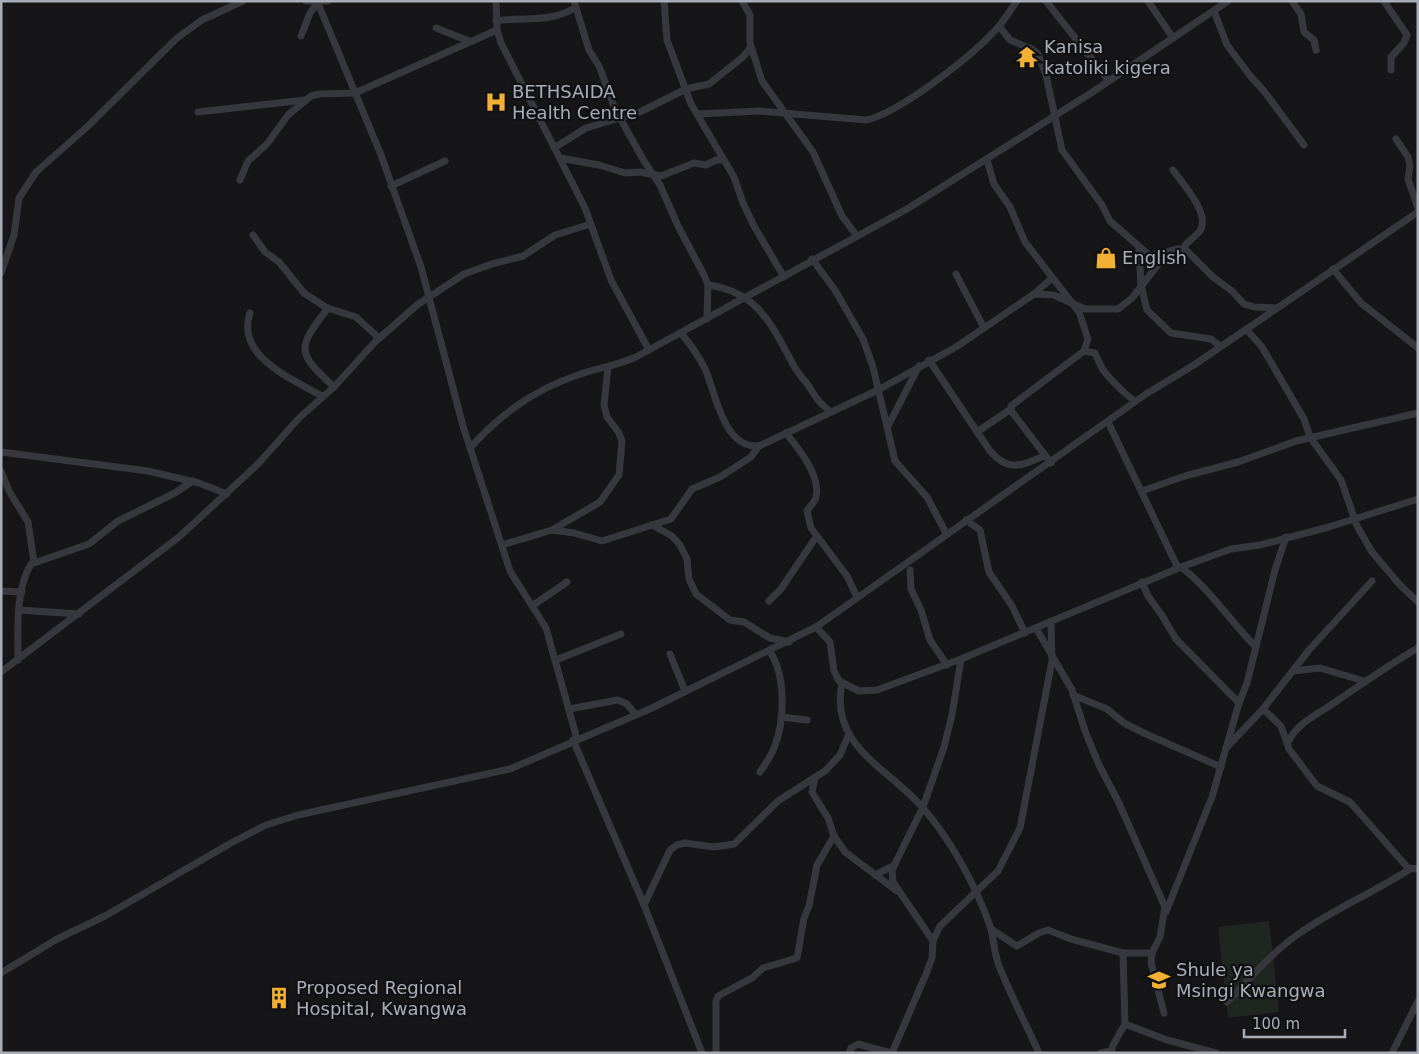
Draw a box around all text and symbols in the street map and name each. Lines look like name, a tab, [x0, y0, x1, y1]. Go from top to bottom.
place label: Kanisa katoliki kigera	[1044, 36, 1171, 78]
temple icon: Kanisa katoliki kigera	[1014, 44, 1040, 70]
place label: BETHSAIDA Health Centre	[512, 81, 637, 123]
hospital icon: BETHSAIDA Health Centre	[483, 89, 509, 115]
shop icon: English	[1093, 245, 1119, 271]
place label: English	[1122, 247, 1187, 268]
place label: Shule ya Msingi Kwangwa	[1176, 959, 1326, 1001]
school or university icon: Shule ya Msingi Kwangwa	[1146, 967, 1172, 993]
place label: Proposed Regional Hospital, Kwangwa	[296, 977, 467, 1019]
building icon: Proposed Regional Hospital, Kwangwa	[266, 985, 292, 1011]
scale bar	[1244, 1006, 1345, 1038]
text: 100 m	[1252, 1015, 1300, 1033]

